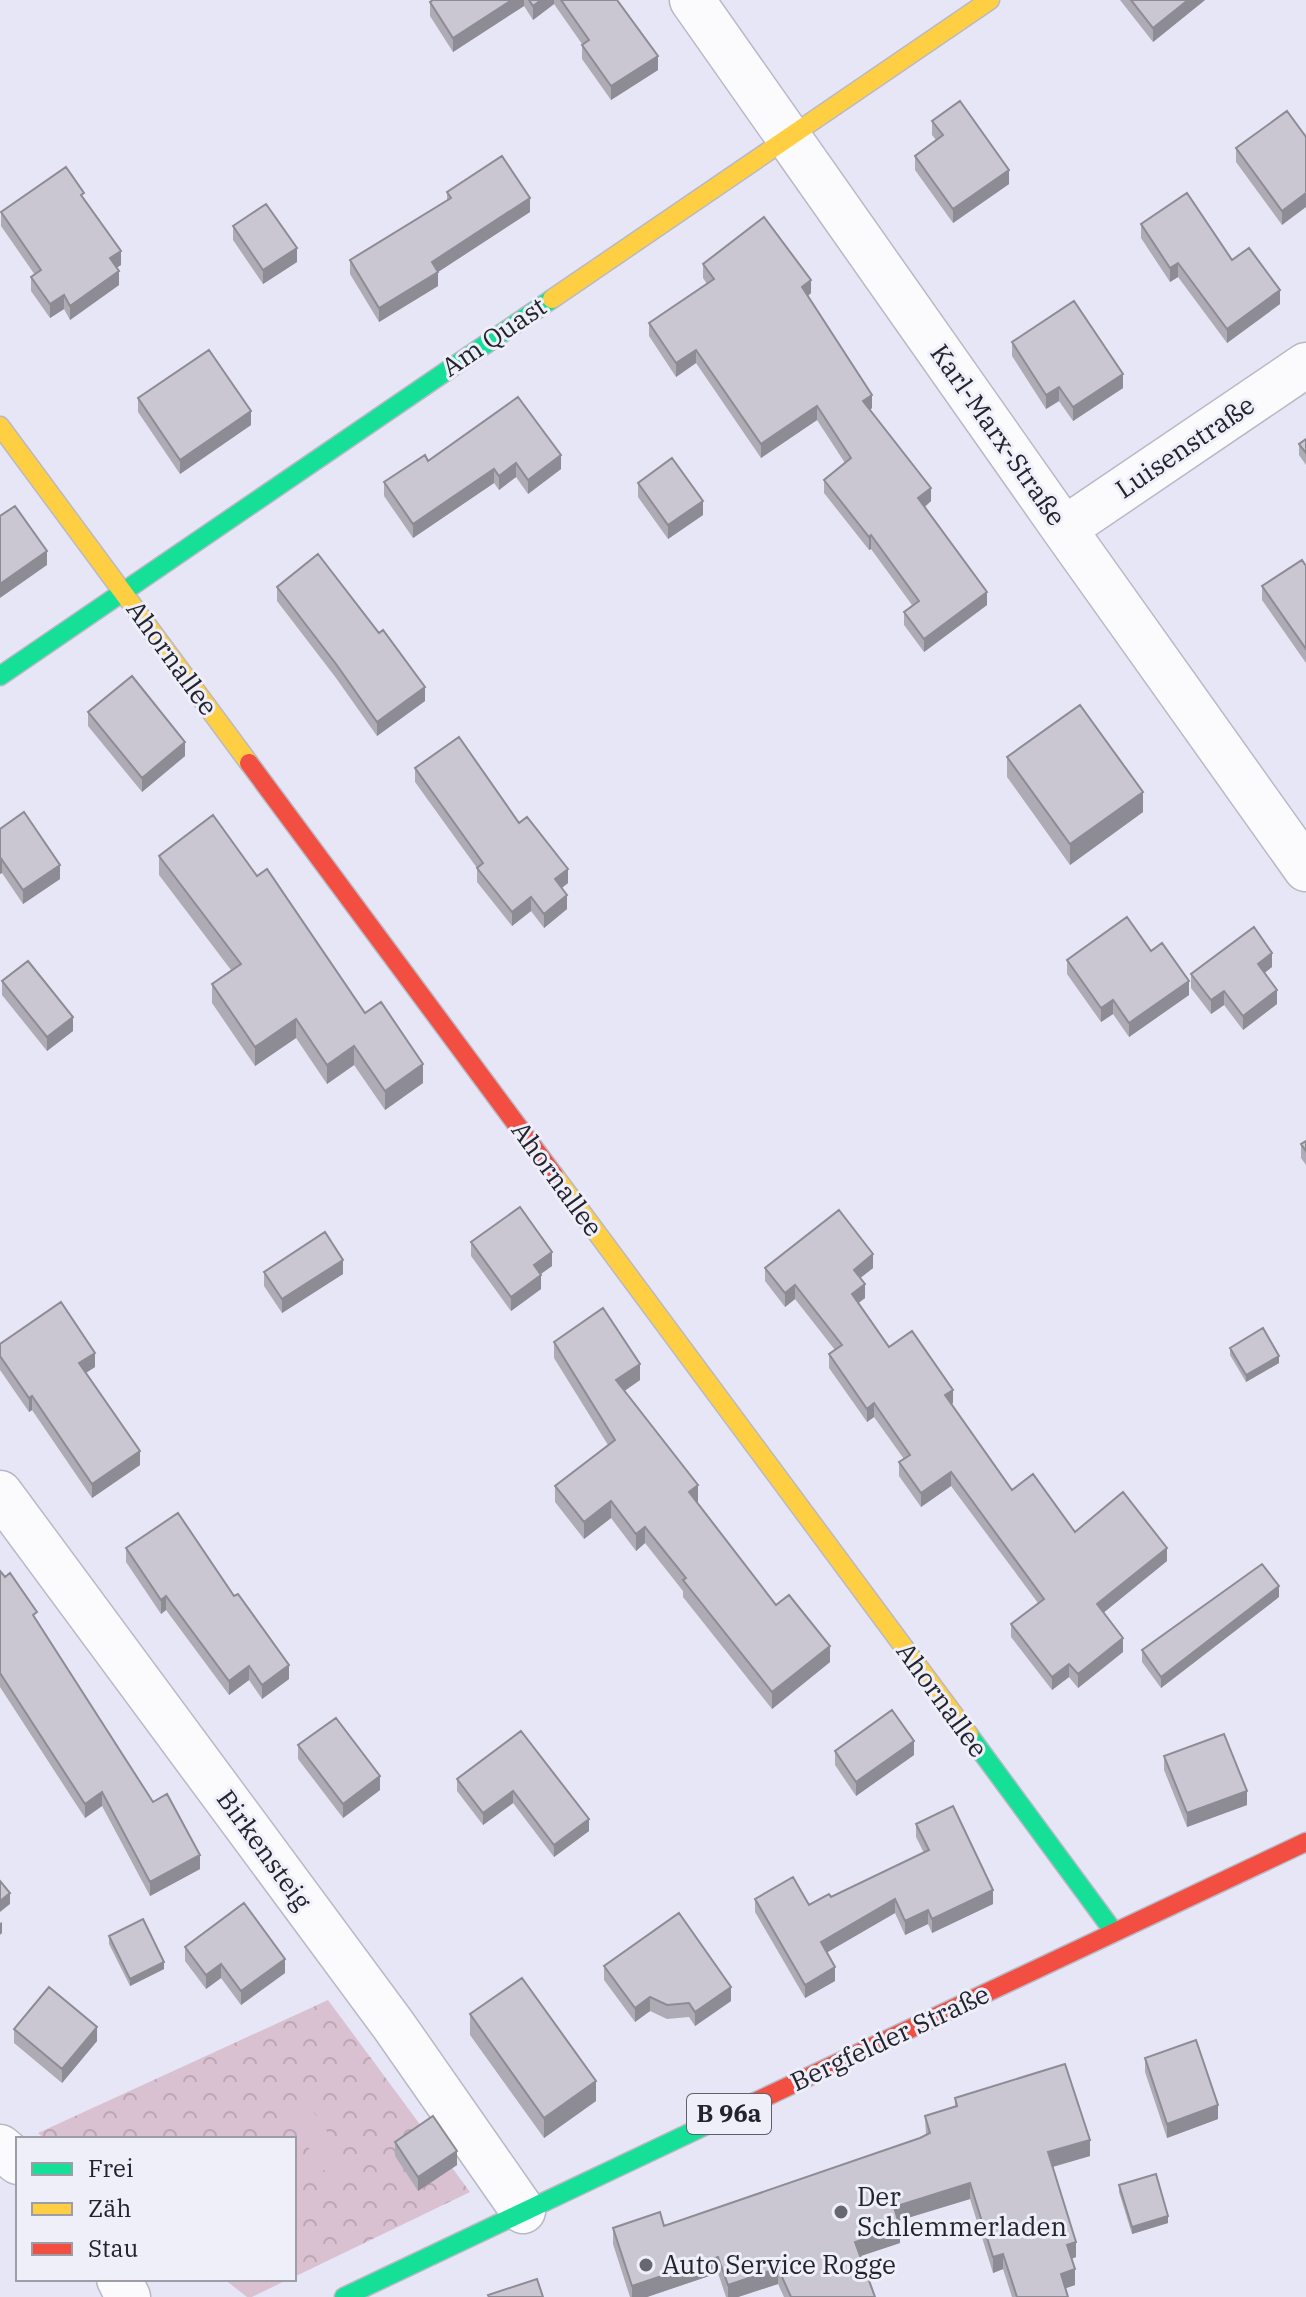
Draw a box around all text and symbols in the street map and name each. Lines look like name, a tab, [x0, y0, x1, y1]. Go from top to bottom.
street label: Am Quast	[435, 289, 552, 384]
street label: Karl-Marx-Straße	[923, 337, 1074, 532]
street label: Luisenstraße	[1108, 387, 1261, 505]
street label: Ahornallee	[120, 593, 226, 722]
street label: Ahornallee	[505, 1114, 611, 1243]
street label: Ahornallee	[890, 1635, 996, 1764]
street label: Birkensteig	[210, 1783, 320, 1916]
street label: Bergfelder Straße	[785, 1976, 994, 2098]
road number: B 96a	[687, 2094, 771, 2134]
legend	[16, 2137, 296, 2281]
text: Frei	[88, 2152, 133, 2184]
place label: Der Schlemmerladen	[857, 2179, 1067, 2243]
text: Zäh	[88, 2192, 131, 2224]
marker: Der Schlemmerladen	[832, 2203, 850, 2221]
text: Stau	[88, 2232, 139, 2264]
place label: Auto Service Rogge	[662, 2247, 896, 2281]
marker: Auto Service Rogge	[637, 2256, 655, 2274]

